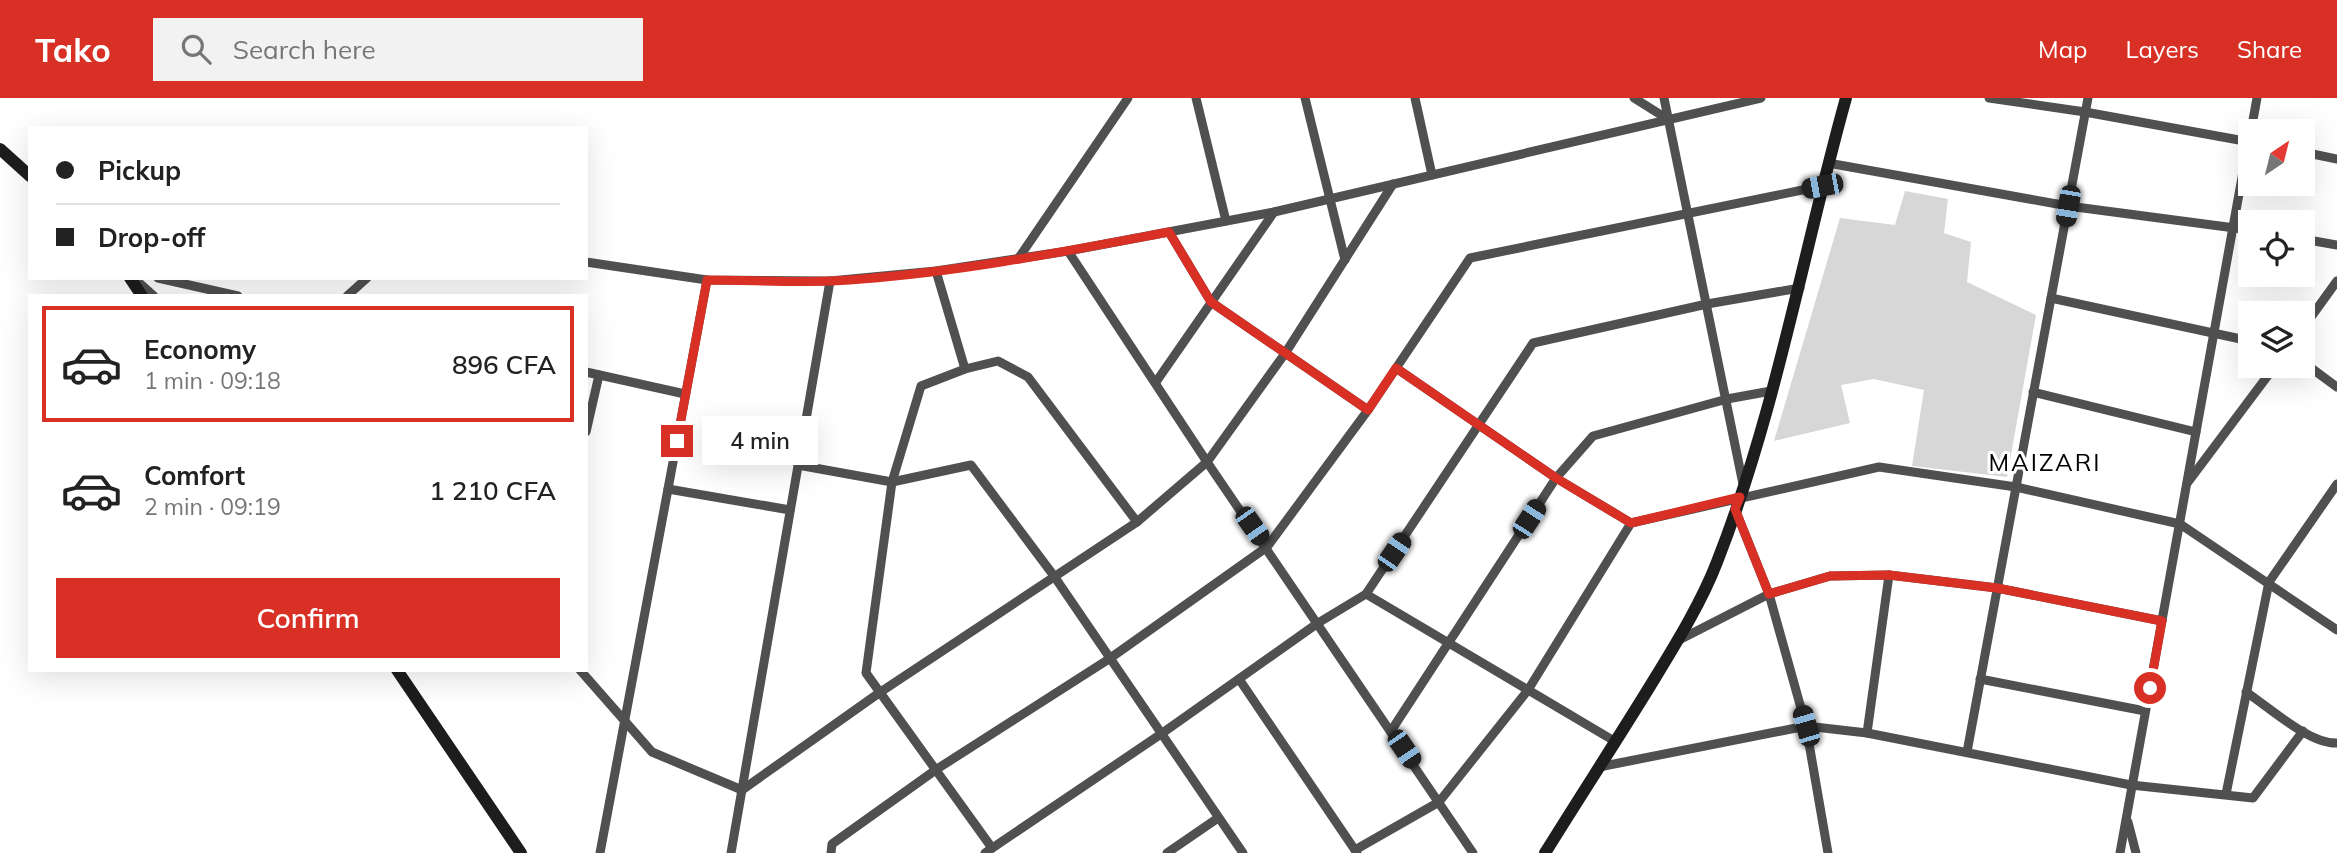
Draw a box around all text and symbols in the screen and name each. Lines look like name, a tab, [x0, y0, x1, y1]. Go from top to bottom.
search box	[153, 18, 643, 81]
text: Tako	[35, 29, 111, 70]
icon: search	[177, 30, 215, 68]
text: Search here	[233, 33, 376, 66]
text: Map	[2038, 34, 2087, 64]
text: Layers	[2125, 34, 2199, 64]
text: Share	[2237, 34, 2302, 64]
north arrow	[2238, 119, 2315, 196]
map controls	[2238, 119, 2315, 378]
text: Pickup	[98, 154, 181, 187]
car	[1800, 172, 1845, 200]
car	[2055, 183, 2082, 229]
button: locate	[2238, 210, 2315, 287]
text: Drop-off	[98, 221, 205, 254]
button: layers	[2238, 301, 2315, 378]
icon: car	[60, 333, 123, 396]
text: Economy	[144, 333, 256, 366]
text: 896 CFA	[452, 348, 556, 381]
text: 1 min · 09:18	[144, 366, 281, 395]
callout: 4 min	[702, 416, 817, 466]
route end	[661, 425, 693, 457]
text: 4 min	[730, 426, 790, 455]
district label: MAIZARI	[1989, 447, 2101, 477]
icon: car	[60, 459, 123, 522]
text: Comfort	[144, 459, 245, 492]
text: 1 210 CFA	[429, 474, 556, 507]
text: 2 min · 09:19	[144, 492, 281, 521]
car	[1509, 496, 1550, 542]
car	[1232, 503, 1273, 549]
car	[1374, 529, 1415, 575]
button: Confirm	[56, 578, 560, 658]
route start	[2134, 672, 2166, 704]
car	[1791, 703, 1822, 749]
car	[1384, 726, 1425, 772]

